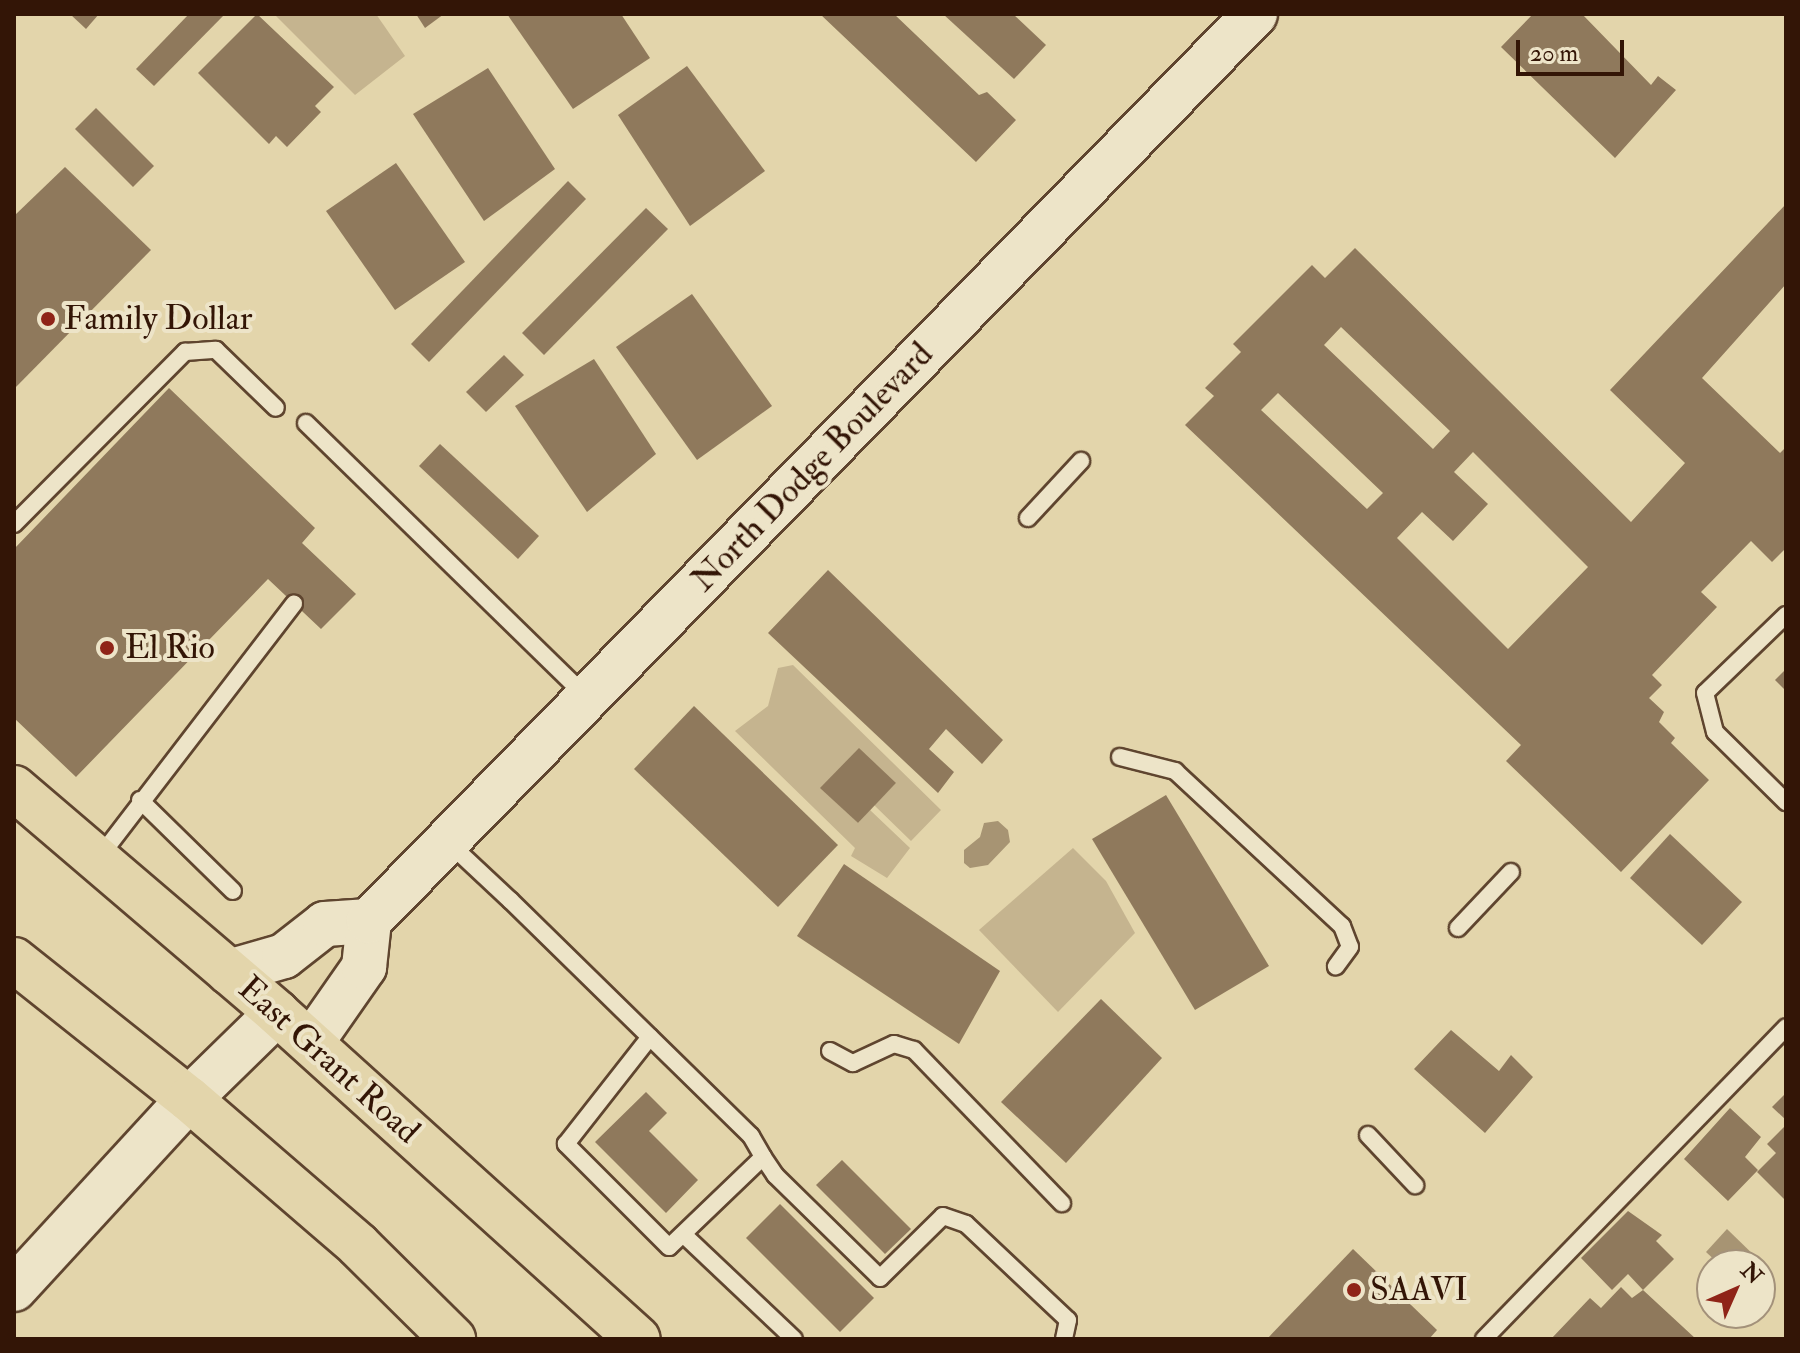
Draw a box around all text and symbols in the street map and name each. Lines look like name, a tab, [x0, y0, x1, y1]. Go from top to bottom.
scale bar	[1520, 24, 1628, 74]
text: 20 m	[1530, 38, 1578, 69]
place label: Family Dollar	[64, 299, 252, 339]
marker: Family Dollar	[39, 310, 57, 328]
street label: North Dodge Boulevard	[683, 334, 941, 600]
place label: El Rio	[125, 628, 215, 668]
marker: El Rio	[96, 637, 118, 659]
street label: East Grant Road	[230, 968, 428, 1152]
north arrow	[1696, 1249, 1776, 1329]
text: N	[1735, 1257, 1768, 1290]
place label: SAAVI	[1370, 1270, 1468, 1310]
marker: SAAVI	[1345, 1281, 1363, 1299]

